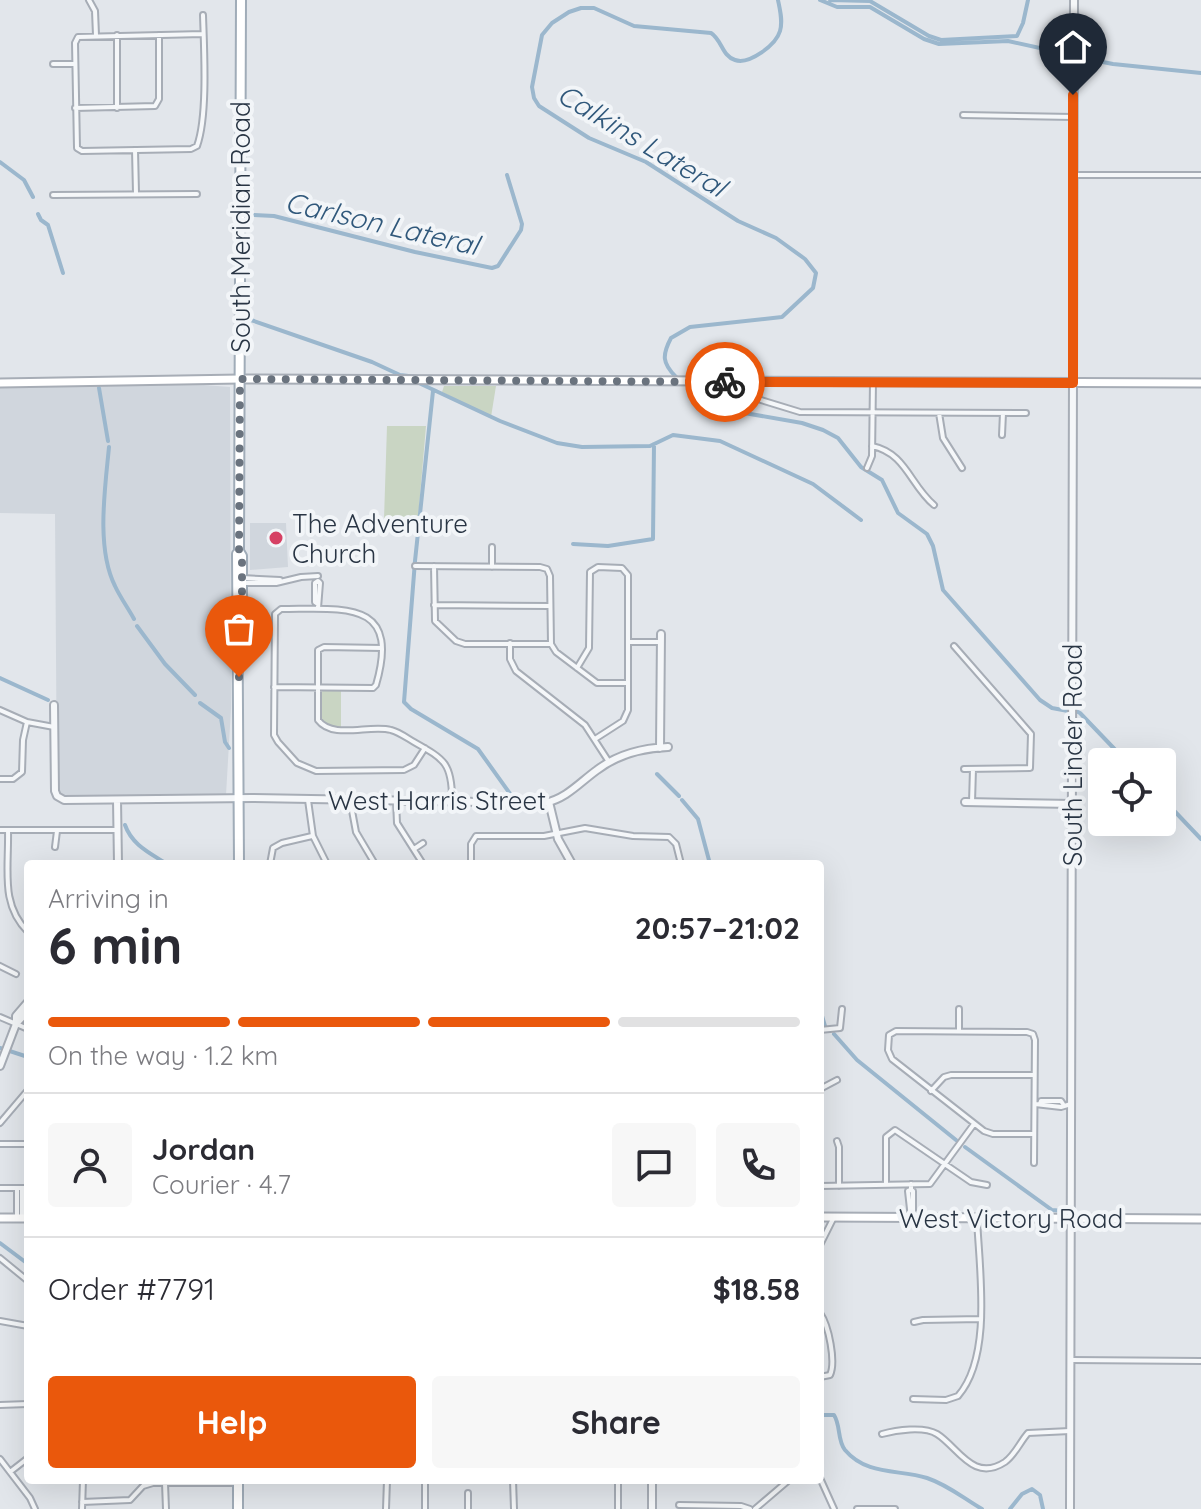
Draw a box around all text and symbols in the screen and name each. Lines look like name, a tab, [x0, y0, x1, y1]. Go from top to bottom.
pin	[1039, 13, 1107, 95]
icon: home	[1051, 25, 1095, 69]
water label: Calkins Lateral	[551, 76, 736, 206]
street label: South Meridian Road	[224, 101, 257, 353]
water label: Carlson Lateral	[282, 184, 485, 263]
courier	[685, 342, 765, 422]
icon: bike	[703, 360, 747, 404]
place label: The Adventure Church	[292, 507, 468, 570]
marker: The Adventure Church	[267, 529, 285, 547]
pin	[205, 595, 273, 677]
icon: bag	[217, 607, 261, 651]
street label: South Linder Road	[1056, 644, 1089, 866]
map controls	[1088, 748, 1176, 836]
button: locate	[1088, 748, 1176, 836]
street label: West Harris Street	[328, 784, 546, 817]
text: Arriving in	[48, 882, 169, 915]
text: 20:57–21:02	[635, 909, 800, 947]
text: 6 min	[48, 912, 183, 977]
text: On the way · 1.2 km	[48, 1039, 278, 1072]
button: person	[48, 1123, 132, 1207]
button: chat	[612, 1123, 696, 1207]
button: phone	[716, 1123, 800, 1207]
text: Jordan	[152, 1130, 255, 1168]
text: Courier · 4.7	[152, 1168, 291, 1201]
street label: West Victory Road	[899, 1202, 1123, 1235]
text: Order #7791	[48, 1270, 215, 1308]
text: $18.58	[713, 1270, 800, 1308]
button: Help	[48, 1376, 416, 1468]
button: Share	[432, 1376, 800, 1468]

